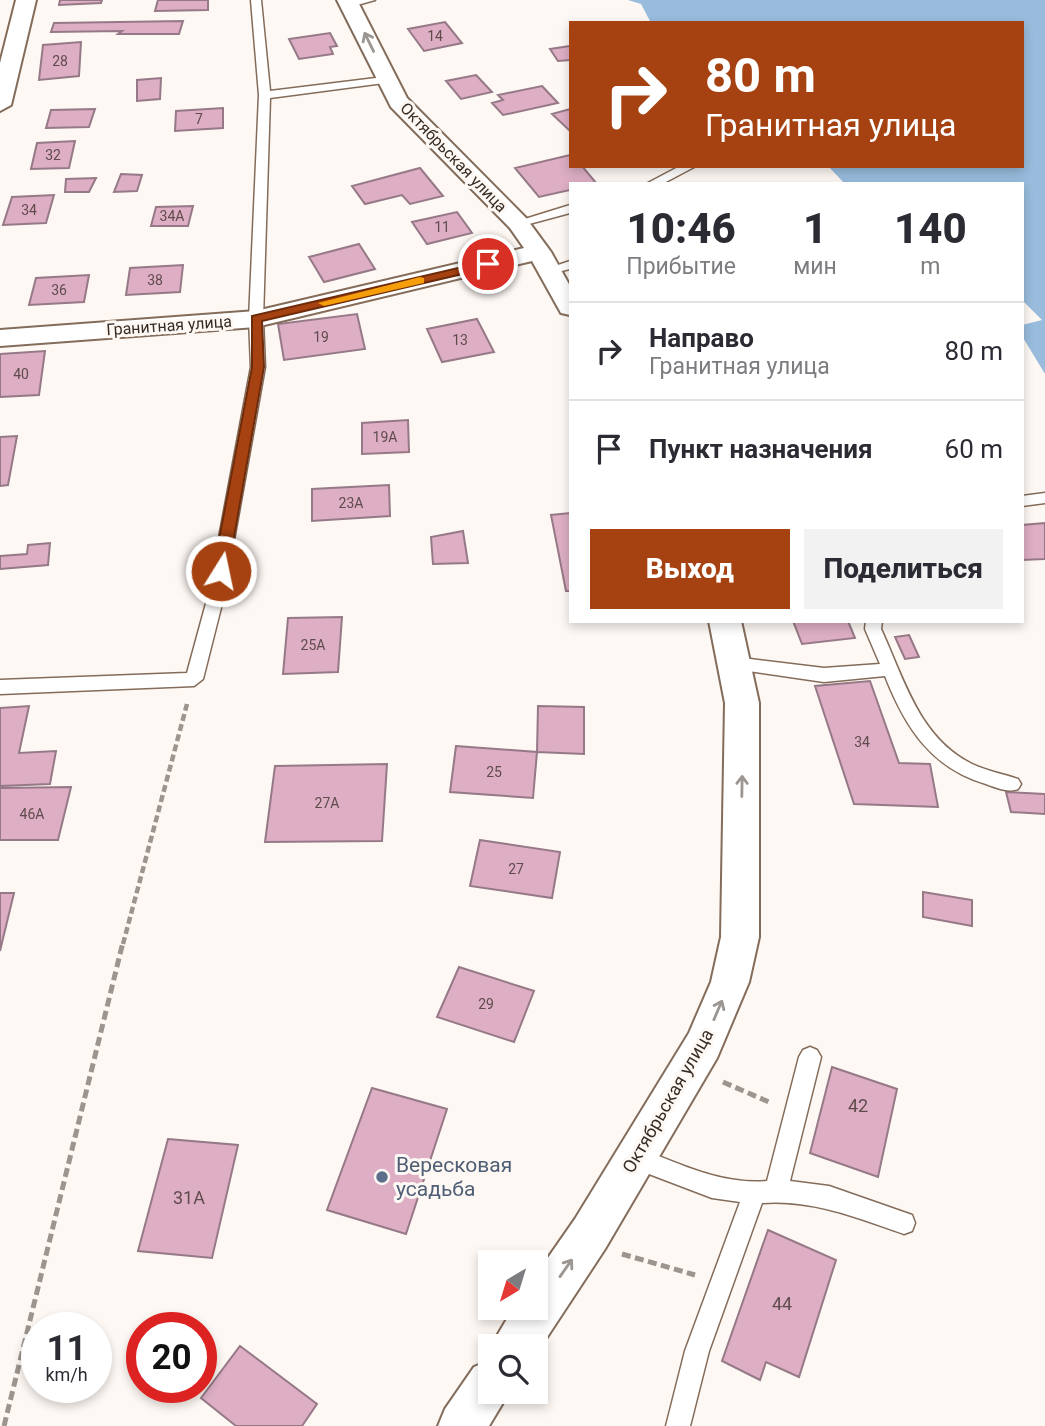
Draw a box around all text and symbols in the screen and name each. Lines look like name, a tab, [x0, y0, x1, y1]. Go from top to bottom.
house number: 14	[427, 28, 443, 44]
one-way arrow	[362, 32, 376, 52]
text: 80 m	[705, 47, 816, 104]
icon: right	[590, 49, 681, 140]
house number: 28	[52, 53, 68, 69]
street label: Октябрьская улица	[396, 99, 511, 216]
text: Гранитная улица	[705, 106, 956, 144]
house number: 7	[195, 111, 203, 127]
house number: 32	[45, 147, 61, 163]
house number: 34	[21, 202, 37, 218]
text: 10:46	[627, 204, 736, 253]
text: 1	[803, 204, 827, 253]
text: 140	[894, 204, 967, 253]
house number: 34А	[160, 208, 184, 224]
house number: 11	[434, 219, 450, 235]
pin	[458, 234, 518, 294]
icon: arrive	[469, 245, 507, 283]
text: Прибытие	[626, 253, 736, 280]
text: мин	[793, 253, 837, 280]
text: m	[920, 253, 941, 280]
house number: 38	[147, 272, 163, 288]
house number: 36	[51, 282, 67, 298]
street label: Гранитная улица	[106, 312, 232, 339]
text: Направо	[649, 323, 754, 353]
house number: 19	[313, 329, 329, 345]
house number: 13	[452, 332, 468, 348]
icon: right	[590, 332, 628, 370]
text: 80 m	[945, 336, 1003, 366]
text: Гранитная улица	[649, 353, 830, 380]
house number: 40	[13, 366, 29, 382]
house number: 19А	[373, 429, 397, 445]
icon: arrive	[590, 430, 628, 468]
text: Пункт назначения	[649, 434, 873, 464]
text: 60 m	[945, 434, 1003, 464]
house number: 23А	[339, 495, 363, 511]
button: Выход	[590, 529, 790, 609]
button: Поделиться	[804, 529, 1003, 609]
position arrow	[184, 534, 258, 608]
house number: 25А	[301, 637, 325, 653]
house number: 34	[854, 734, 870, 750]
house number: 25	[486, 764, 502, 780]
one-way arrow	[735, 774, 748, 797]
house number: 27А	[315, 795, 339, 811]
house number: 46А	[20, 806, 44, 822]
house number: 27	[508, 861, 524, 877]
house number: 29	[478, 996, 494, 1012]
one-way arrow	[713, 999, 726, 1021]
street label: Октябрьская улица	[618, 1025, 717, 1177]
house number: 42	[848, 1095, 868, 1116]
place label: Вересковая усадьба	[396, 1153, 512, 1201]
marker: Вересковая усадьба	[374, 1169, 390, 1185]
house number: 31А	[173, 1187, 205, 1208]
north arrow	[478, 1250, 548, 1320]
map controls	[478, 1250, 548, 1404]
one-way arrow	[559, 1259, 573, 1278]
house number: 44	[772, 1293, 792, 1314]
speed limit sign: 20	[126, 1312, 217, 1403]
text: 11	[46, 1328, 87, 1369]
button: search	[478, 1334, 548, 1404]
text: km/h	[45, 1364, 88, 1385]

